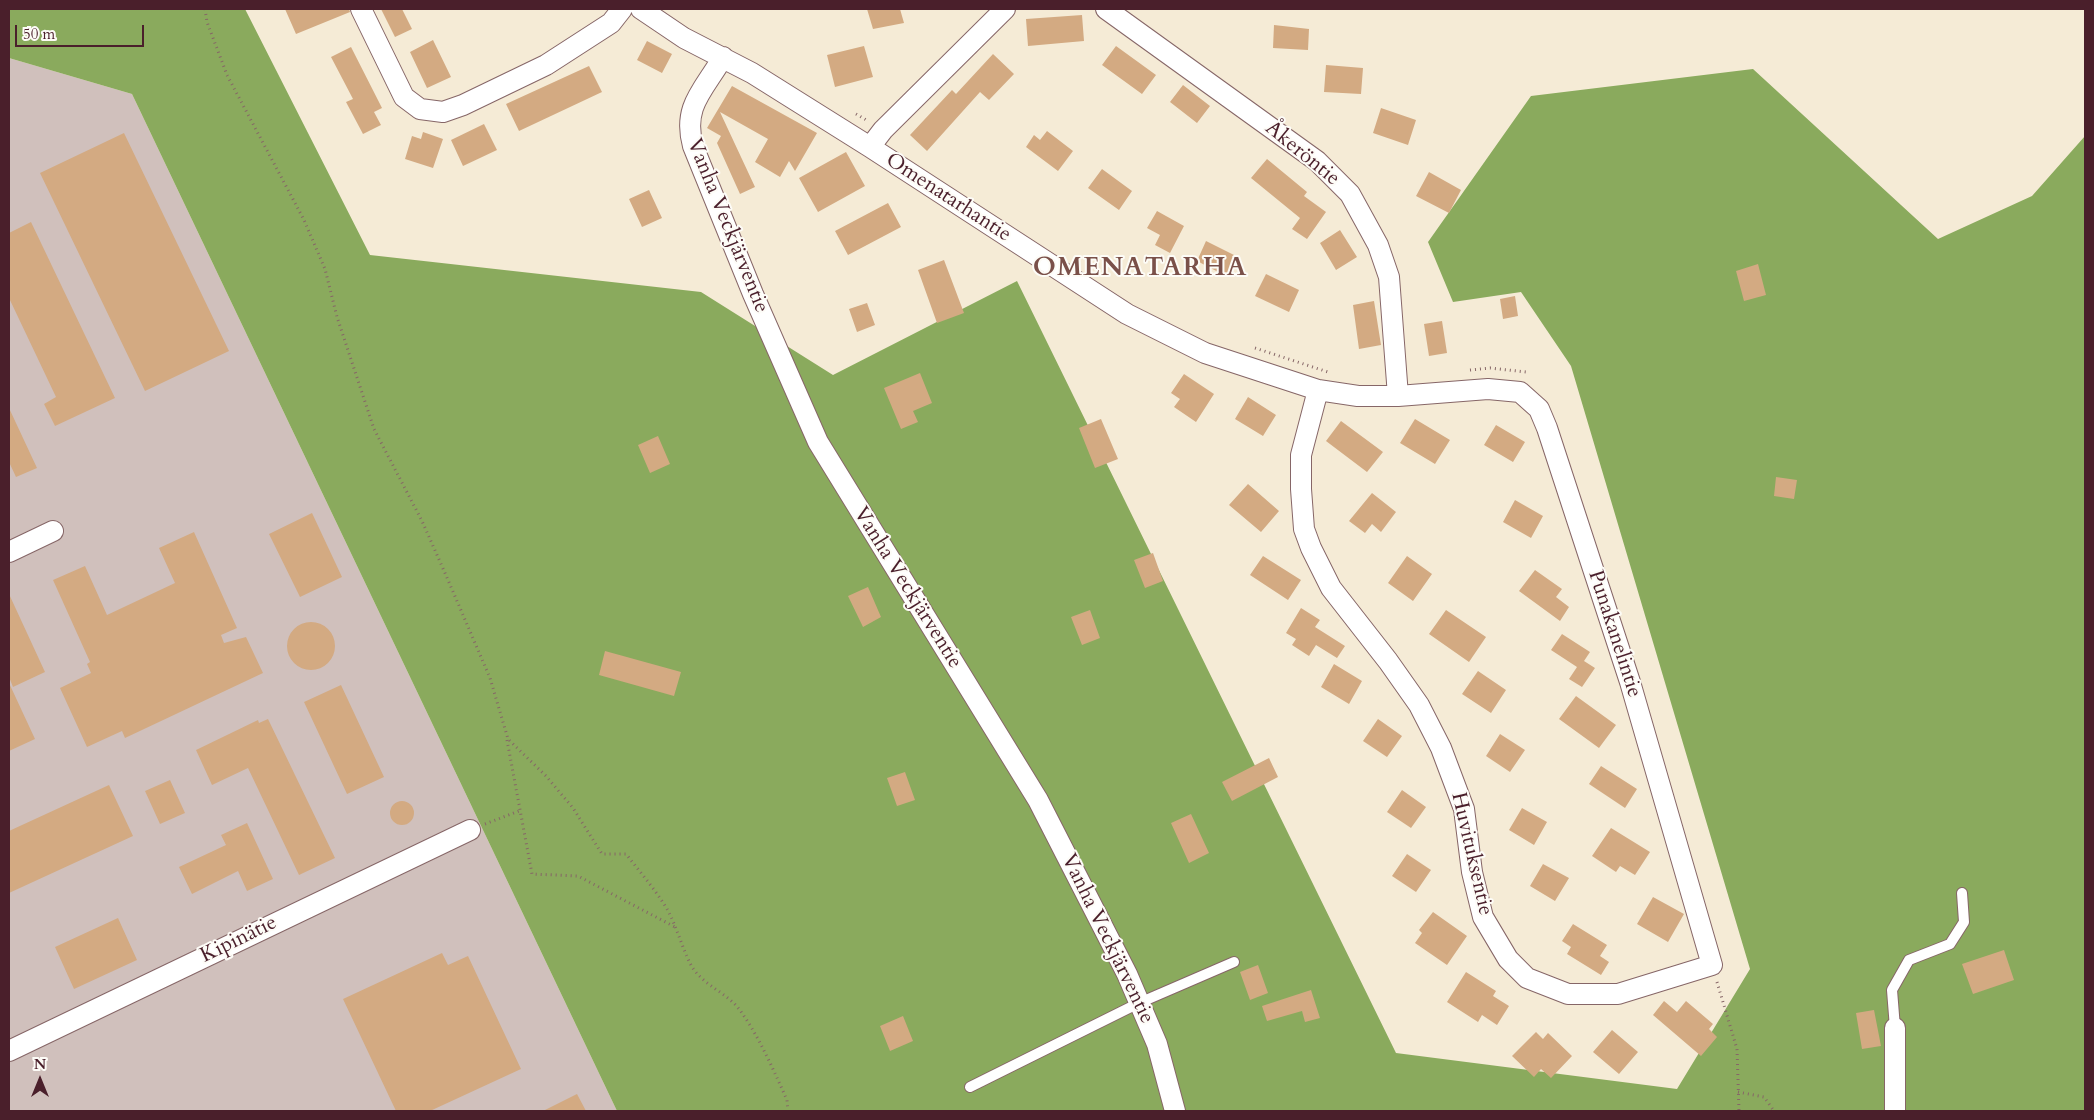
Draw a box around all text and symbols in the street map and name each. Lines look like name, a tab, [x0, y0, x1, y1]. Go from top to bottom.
scale bar	[18, 15, 146, 47]
text: 50 m	[23, 24, 55, 44]
street label: Åkeröntie	[1260, 116, 1344, 192]
street label: Vanha Veckjärventie	[681, 135, 773, 317]
street label: Omenatarhantie	[881, 148, 1015, 248]
district label: OMENATARHA	[1032, 253, 1248, 285]
street label: Vanha Veckjärventie	[847, 503, 967, 673]
street label: Punakanelintie	[1582, 567, 1646, 701]
street label: Huvituksentie	[1445, 790, 1497, 918]
street label: Vanha Veckjärventie	[1055, 850, 1159, 1028]
street label: Kipinätie	[197, 911, 281, 969]
north arrow	[15, 1055, 65, 1105]
text: N	[34, 1055, 46, 1074]

